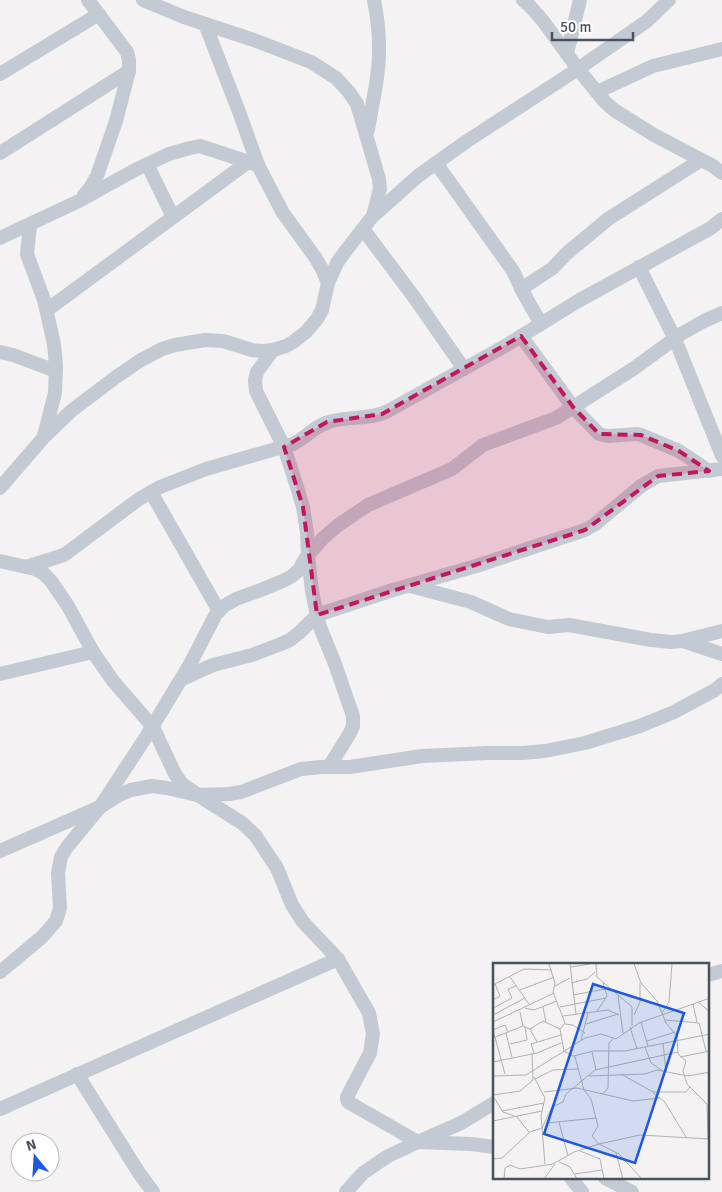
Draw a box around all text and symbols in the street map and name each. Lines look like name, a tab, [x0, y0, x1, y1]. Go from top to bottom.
scale bar	[552, 10, 633, 42]
text: 50 m	[560, 18, 591, 36]
inset map	[493, 963, 710, 1180]
north arrow	[10, 1132, 60, 1182]
text: N	[24, 1136, 38, 1155]

